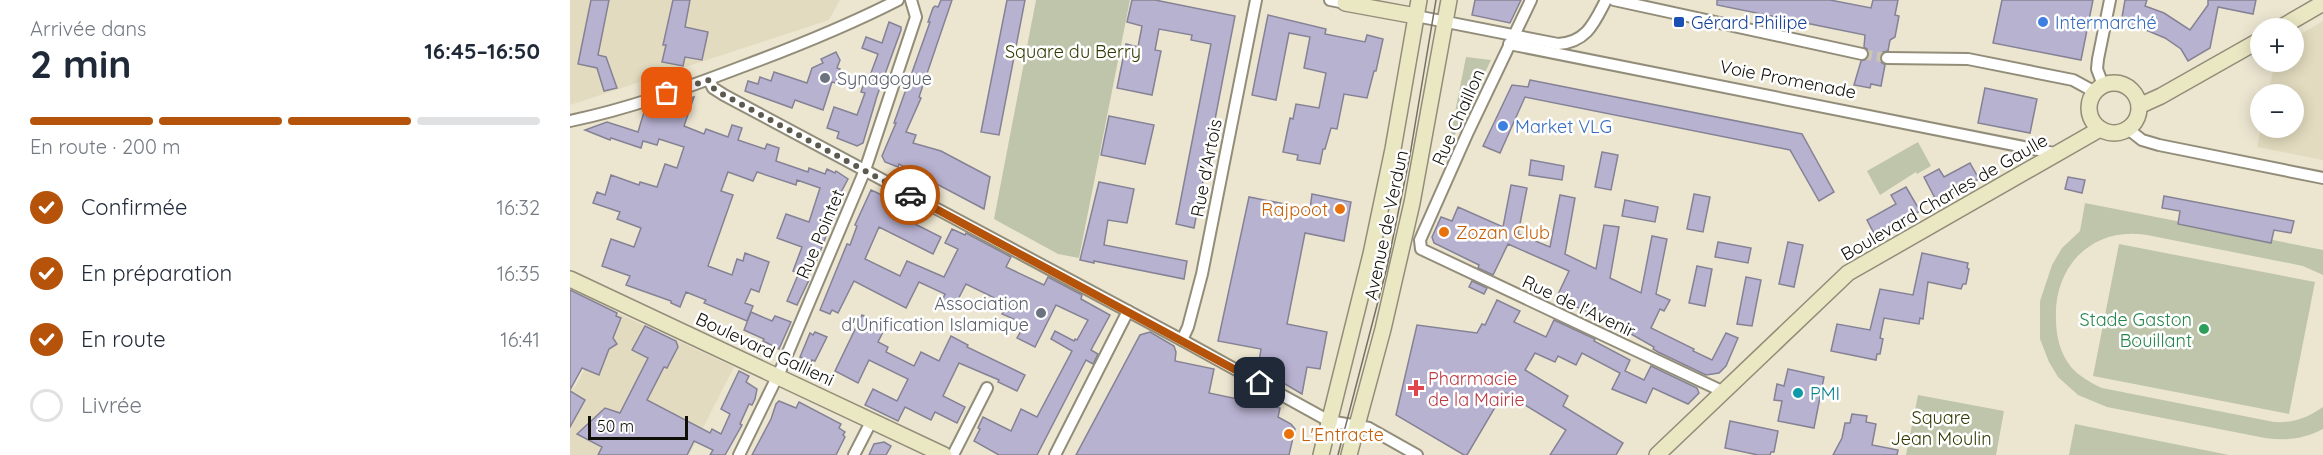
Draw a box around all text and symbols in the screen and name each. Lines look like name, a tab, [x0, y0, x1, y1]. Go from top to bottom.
place label: Gérard Philipe	[1691, 11, 1808, 34]
place label: Intermarché	[2055, 11, 2157, 34]
marker: Gérard Philipe	[1672, 15, 1686, 29]
marker: Intermarché	[2036, 15, 2050, 29]
text: Arrivée dans	[30, 16, 146, 41]
map controls	[2250, 18, 2304, 138]
button: +	[2250, 18, 2304, 72]
text: 16:45–16:50	[424, 37, 540, 65]
text: 2 min	[30, 39, 132, 88]
park label: Square du Berry	[1005, 40, 1141, 63]
street label: Voie Promenade	[1718, 54, 1858, 104]
street label: Rue Chaillon	[1426, 65, 1490, 169]
pin	[641, 67, 692, 118]
place label: Synagogue	[837, 67, 932, 90]
marker: Synagogue	[818, 71, 832, 85]
icon: bag	[650, 76, 683, 109]
button: −	[2250, 84, 2304, 138]
place label: Market VLG	[1515, 115, 1612, 138]
street label: Rue d'Artois	[1185, 117, 1227, 219]
marker: Market VLG	[1496, 119, 1510, 133]
street label: Boulevard Charles de Gaulle	[1837, 128, 2051, 266]
text: En route · 200 m	[30, 134, 180, 159]
street label: Avenue de Verdun	[1359, 148, 1413, 302]
courier	[880, 165, 940, 225]
icon: car	[894, 179, 927, 212]
street label: Rue Pointet	[791, 186, 849, 282]
icon: check	[30, 191, 63, 224]
text: Confirmée	[81, 193, 187, 221]
text: 16:32	[497, 195, 540, 220]
place label: Rajpoot	[1261, 198, 1328, 221]
marker: Rajpoot	[1333, 202, 1347, 216]
place label: Zozan Club	[1456, 221, 1550, 244]
marker: Zozan Club	[1437, 225, 1451, 239]
icon: check	[30, 257, 63, 290]
text: En préparation	[81, 259, 232, 287]
text: 16:35	[497, 261, 540, 286]
street label: Rue de l'Avenir	[1519, 270, 1640, 342]
place label: Association d'Unification Islamique	[841, 292, 1029, 336]
marker: Association d'Unification Islamique	[1034, 306, 1048, 320]
street label: Boulevard Gallieni	[692, 307, 838, 391]
place label: Stade Gaston Bouillant	[2079, 308, 2192, 352]
marker: Stade Gaston Bouillant	[2197, 322, 2211, 336]
icon: check	[30, 323, 63, 356]
text: En route	[81, 325, 166, 353]
text: 16:41	[500, 327, 540, 352]
pin	[1234, 357, 1285, 408]
icon: home	[1243, 366, 1276, 399]
place label: Pharmacie de la Mairie	[1428, 367, 1525, 411]
marker: Pharmacie de la Mairie	[1409, 381, 1423, 395]
place label: PMI	[1810, 382, 1840, 405]
marker: PMI	[1791, 386, 1805, 400]
text: Livrée	[81, 391, 142, 419]
park label: Square Jean Moulin	[1890, 406, 1992, 450]
scale bar	[588, 413, 688, 440]
text: 50 m	[597, 416, 634, 436]
place label: L'Entracte	[1301, 423, 1384, 446]
marker: L'Entracte	[1282, 427, 1296, 441]

